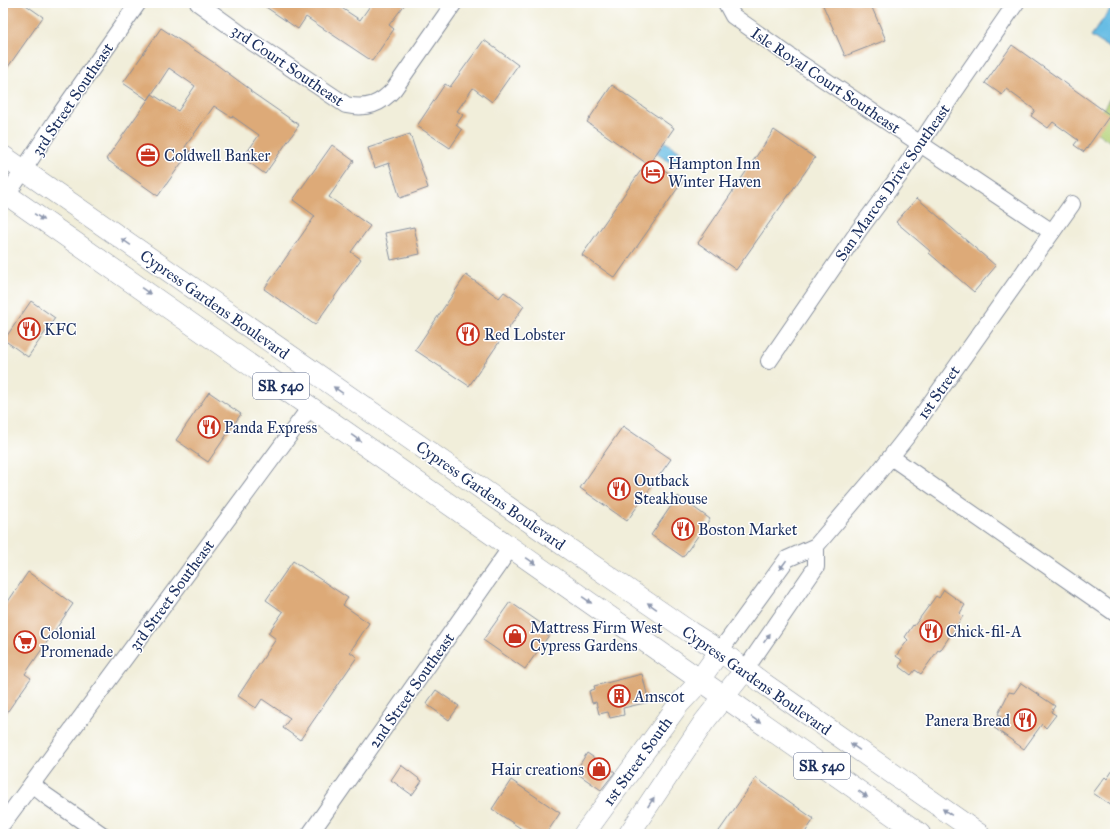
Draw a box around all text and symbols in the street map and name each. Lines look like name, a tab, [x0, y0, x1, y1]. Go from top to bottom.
street label: 3rd Court Southeast	[228, 21, 348, 110]
street label: Isle Royal Court Southeast	[747, 23, 904, 138]
street label: 3rd Street Southeast	[28, 39, 117, 159]
street label: San Marcos Drive Southeast	[831, 100, 954, 264]
office icon: Coldwell Banker	[135, 142, 161, 168]
place label: Coldwell Banker	[164, 146, 270, 165]
place label: Hampton Inn Winter Haven	[668, 154, 762, 191]
hotel icon: Hampton Inn Winter Haven	[640, 159, 666, 185]
one-way arrow	[34, 213, 44, 221]
one-way arrow	[120, 238, 131, 246]
street label: Cypress Gardens Boulevard	[137, 246, 293, 363]
one-way arrow	[140, 287, 151, 295]
restaurant icon: KFC	[16, 316, 42, 342]
place label: KFC	[44, 320, 77, 339]
restaurant icon: Red Lobster	[455, 321, 481, 347]
place label: Red Lobster	[484, 325, 565, 344]
street label: 1st Street	[913, 362, 964, 423]
road number: SR 540	[253, 373, 309, 399]
one-way arrow	[332, 386, 343, 394]
restaurant icon: Panda Express	[196, 414, 222, 440]
place label: Panda Express	[224, 418, 317, 437]
one-way arrow	[350, 434, 361, 442]
street label: Cypress Gardens Boulevard	[413, 437, 569, 554]
place label: Outback Steakhouse	[634, 471, 708, 508]
restaurant icon: Outback Steakhouse	[606, 476, 632, 502]
restaurant icon: Boston Market	[670, 516, 696, 542]
place label: Boston Market	[698, 520, 798, 539]
street label: 3rd Street Southeast	[125, 536, 218, 654]
one-way arrow	[526, 557, 536, 565]
one-way arrow	[779, 560, 787, 570]
one-way arrow	[581, 596, 592, 604]
one-way arrow	[647, 602, 657, 610]
place label: Mattress Firm West Cypress Gardens	[530, 618, 663, 655]
restaurant icon: Chick-fil-A	[918, 618, 944, 644]
street label: Cypress Gardens Boulevard	[679, 622, 835, 739]
place label: Chick-fil-A	[946, 622, 1022, 641]
shop icon: Mattress Firm West Cypress Gardens	[502, 623, 528, 649]
place label: Colonial Promenade	[40, 624, 114, 661]
supermarket icon: Colonial Promenade	[12, 629, 38, 655]
street label: 2nd Street Southeast	[364, 629, 459, 752]
one-way arrow	[763, 633, 771, 643]
building icon: Amscot	[606, 683, 632, 709]
place label: Amscot	[633, 687, 685, 706]
restaurant icon: Panera Bread	[1012, 707, 1038, 733]
place label: Panera Bread	[925, 711, 1010, 730]
street label: 1st Street South	[599, 713, 676, 809]
one-way arrow	[751, 716, 762, 724]
one-way arrow	[849, 743, 860, 751]
road number: SR 540	[794, 753, 850, 779]
shop icon: Hair creations	[586, 756, 612, 782]
place label: Hair creations	[491, 760, 584, 779]
one-way arrow	[858, 790, 868, 798]
one-way arrow	[647, 797, 655, 807]
one-way arrow	[942, 808, 952, 816]

